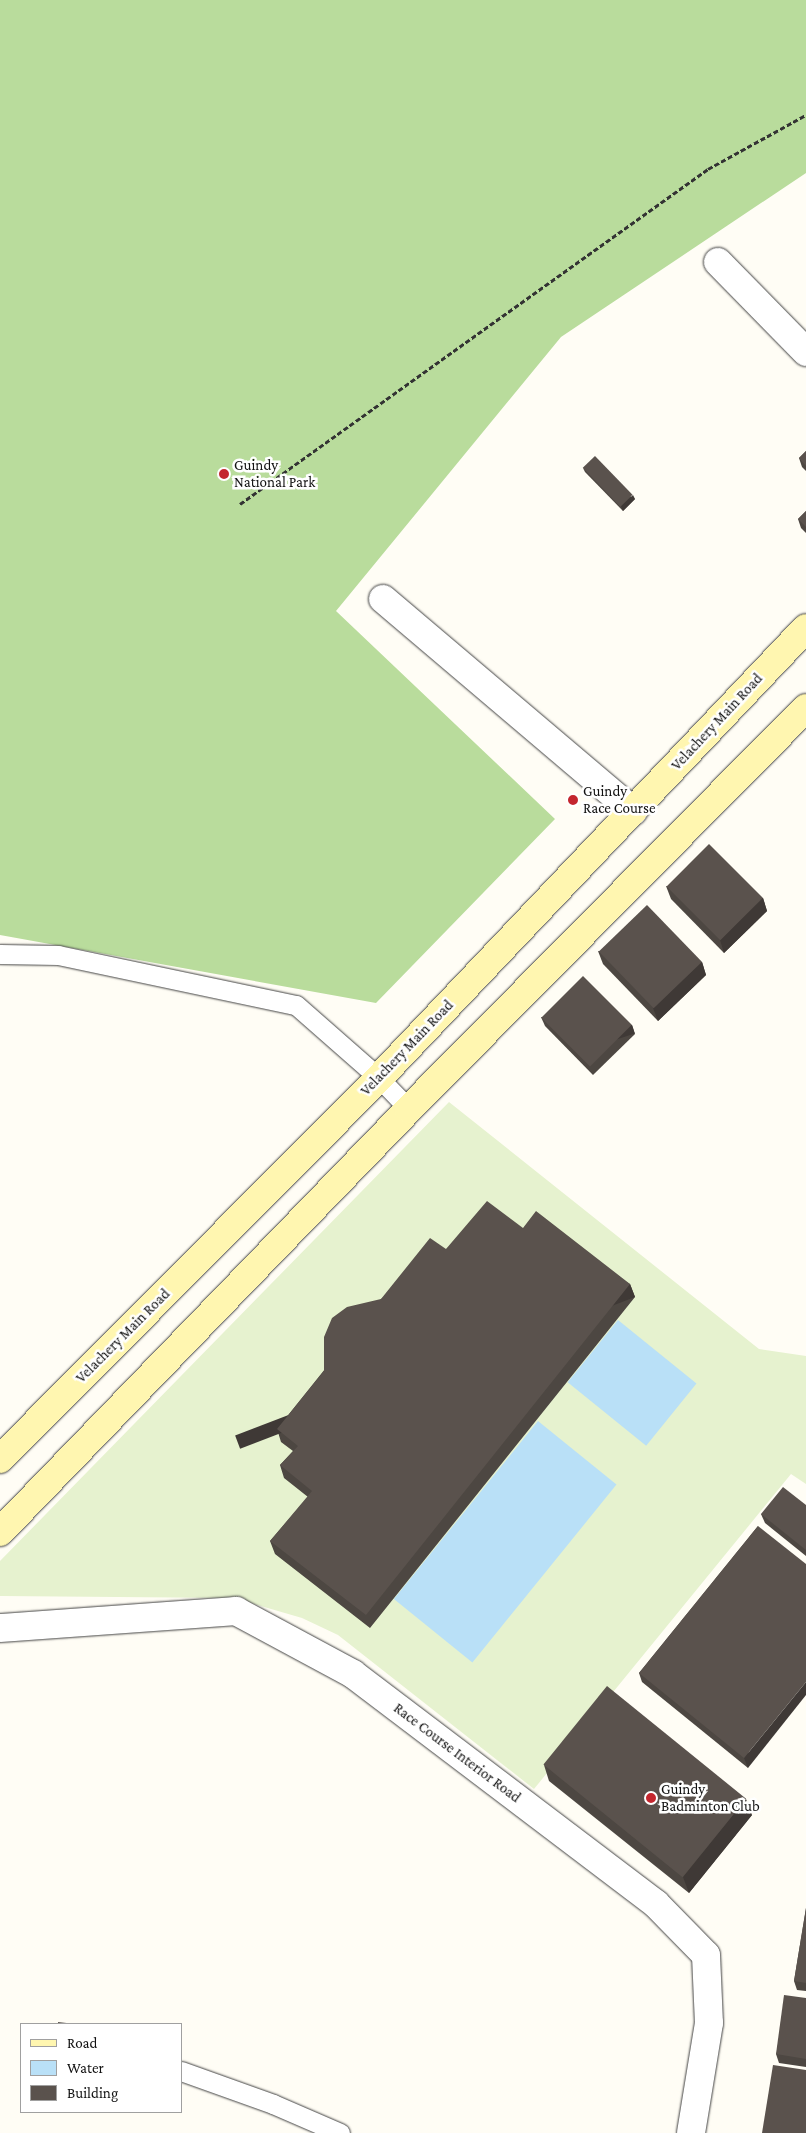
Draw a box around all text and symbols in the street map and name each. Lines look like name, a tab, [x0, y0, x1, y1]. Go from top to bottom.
place label: Guindy National Park	[234, 456, 315, 491]
marker: Guindy National Park	[218, 468, 230, 480]
street label: Velachery Main Road	[667, 670, 767, 774]
place label: Guindy Race Course	[583, 782, 656, 817]
marker: Guindy Race Course	[567, 794, 579, 806]
street label: Velachery Main Road	[357, 996, 457, 1100]
street label: Velachery Main Road	[72, 1285, 174, 1387]
street label: Race Course Interior Road	[390, 1699, 524, 1807]
place label: Guindy Badminton Club	[661, 1780, 760, 1815]
marker: Guindy Badminton Club	[645, 1792, 657, 1804]
legend	[20, 2023, 182, 2113]
text: Road	[67, 2035, 97, 2051]
text: Water	[67, 2060, 104, 2076]
text: Building	[67, 2085, 118, 2101]

